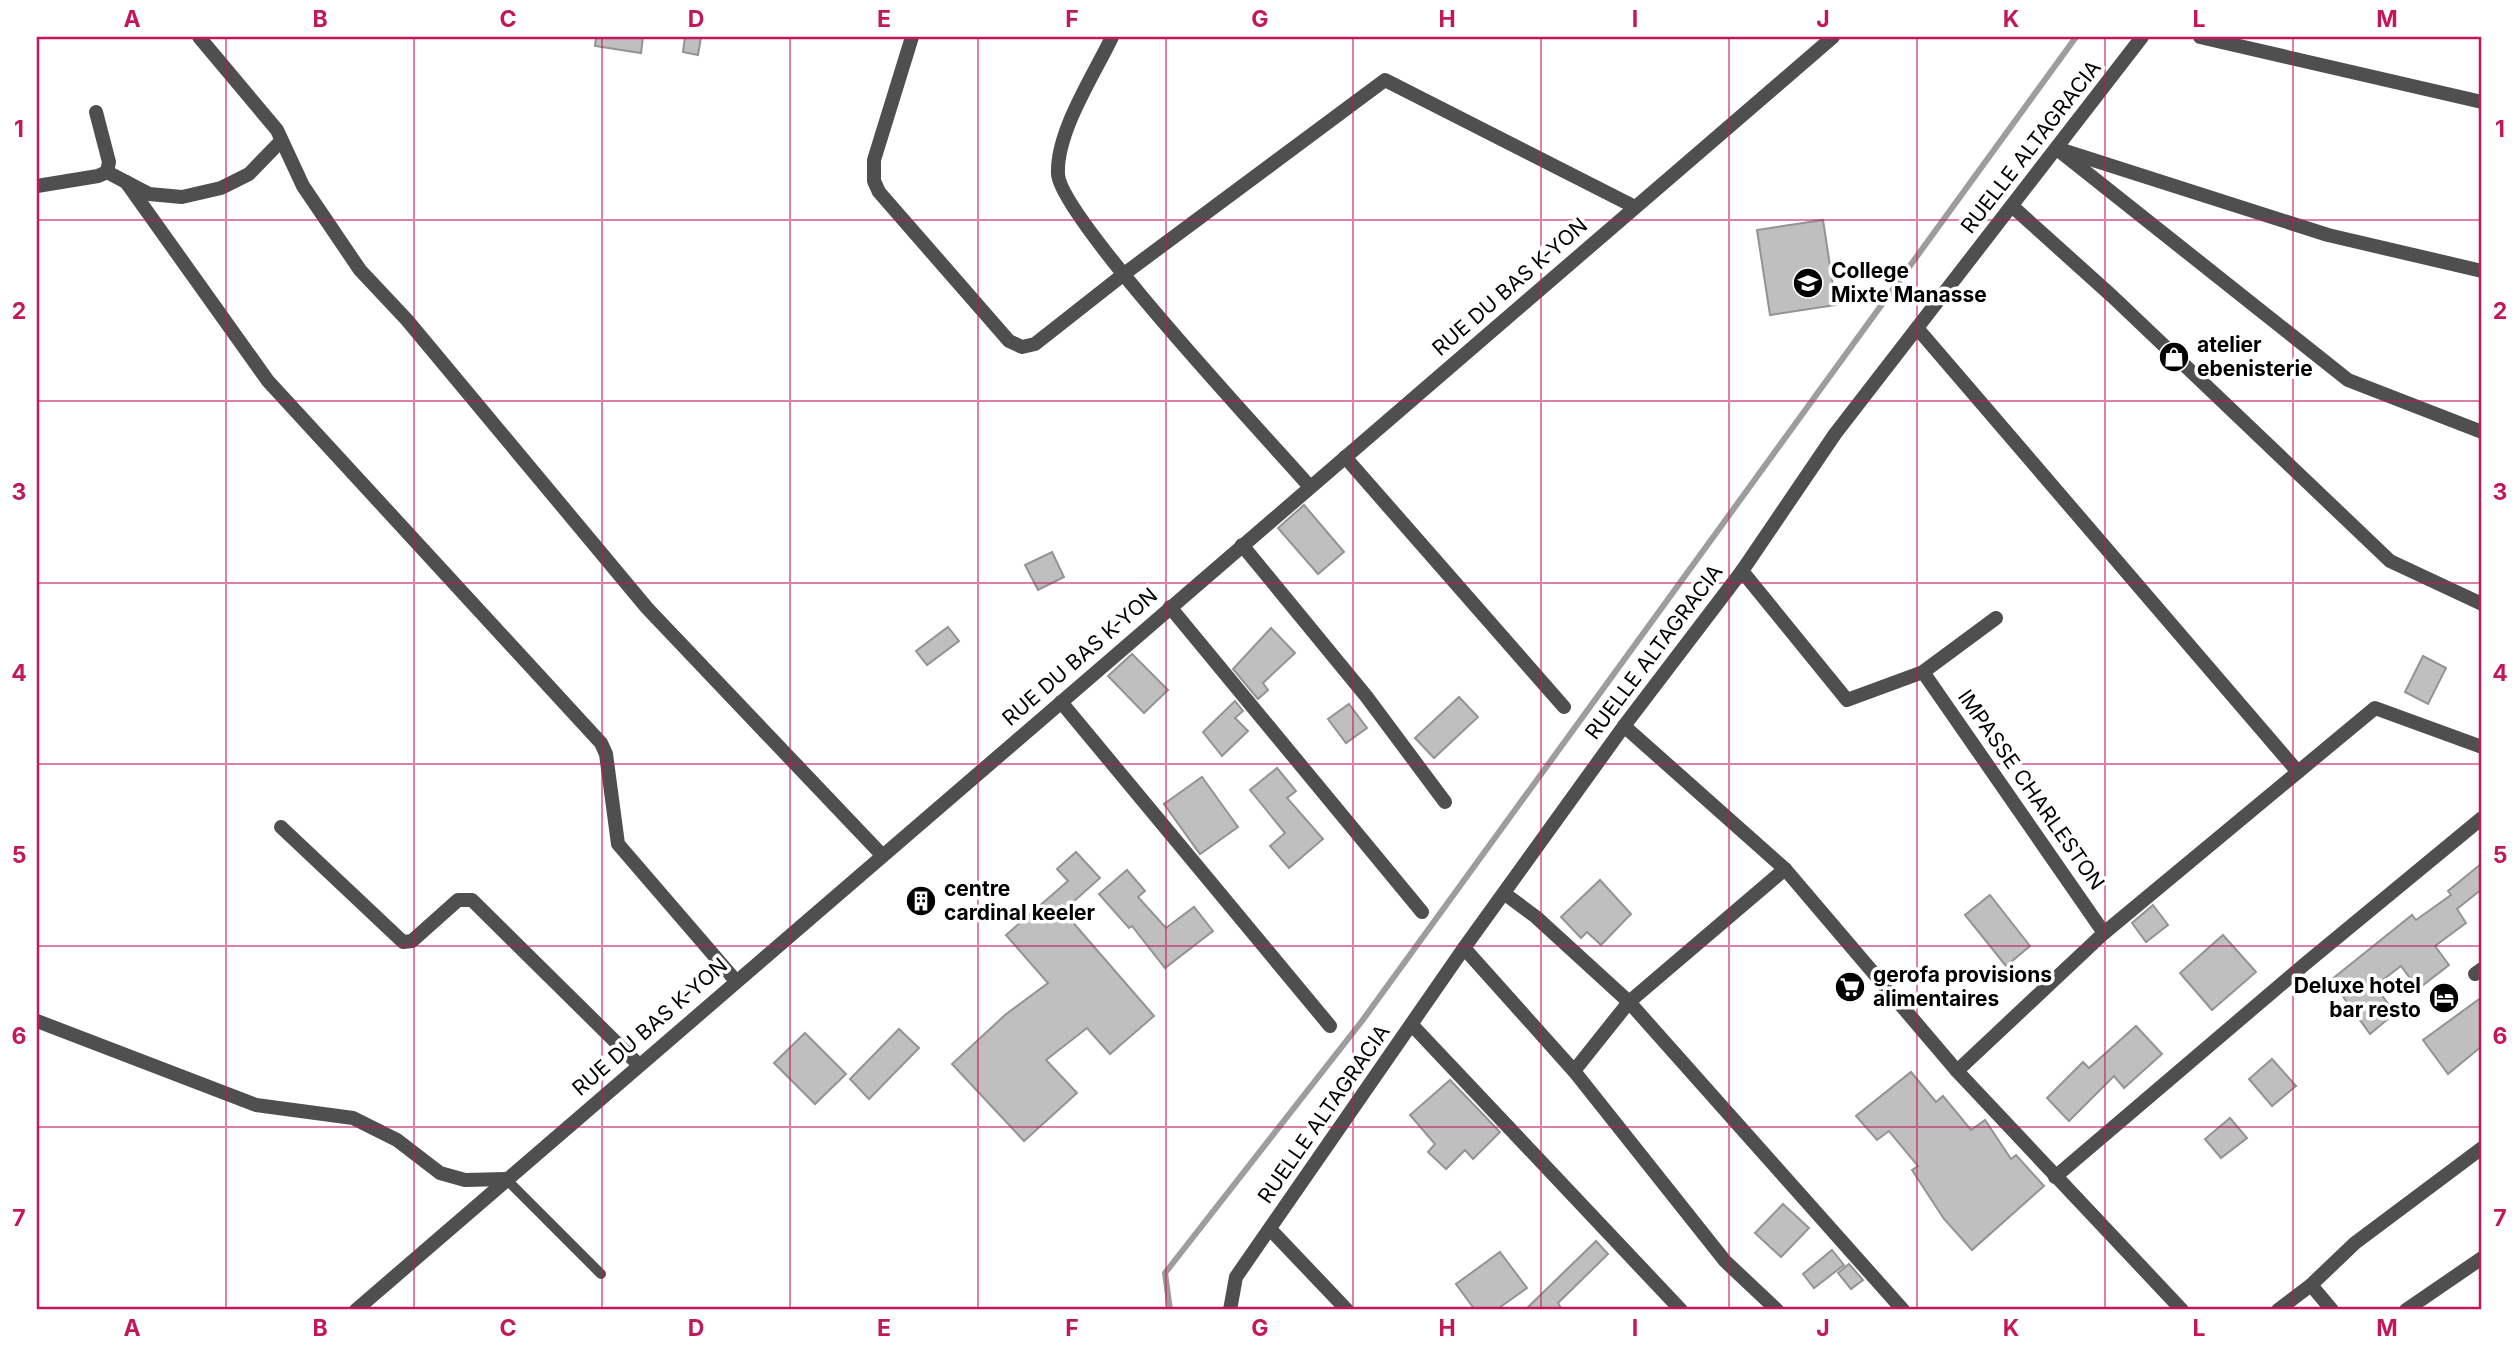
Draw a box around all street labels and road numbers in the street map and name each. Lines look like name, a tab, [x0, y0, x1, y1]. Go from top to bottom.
street label: RUELLE ALTAGRACIA	[1955, 55, 2106, 238]
street label: RUE DU BAS K-YON	[1427, 212, 1592, 361]
street label: RUELLE ALTAGRACIA	[1580, 559, 1727, 744]
street label: RUE DU BAS K-YON	[997, 582, 1162, 731]
street label: IMPASSE CHARLESTON	[1953, 685, 2110, 894]
street label: RUE DU BAS K-YON	[567, 952, 732, 1101]
street label: RUELLE ALTAGRACIA	[1252, 1020, 1395, 1208]

